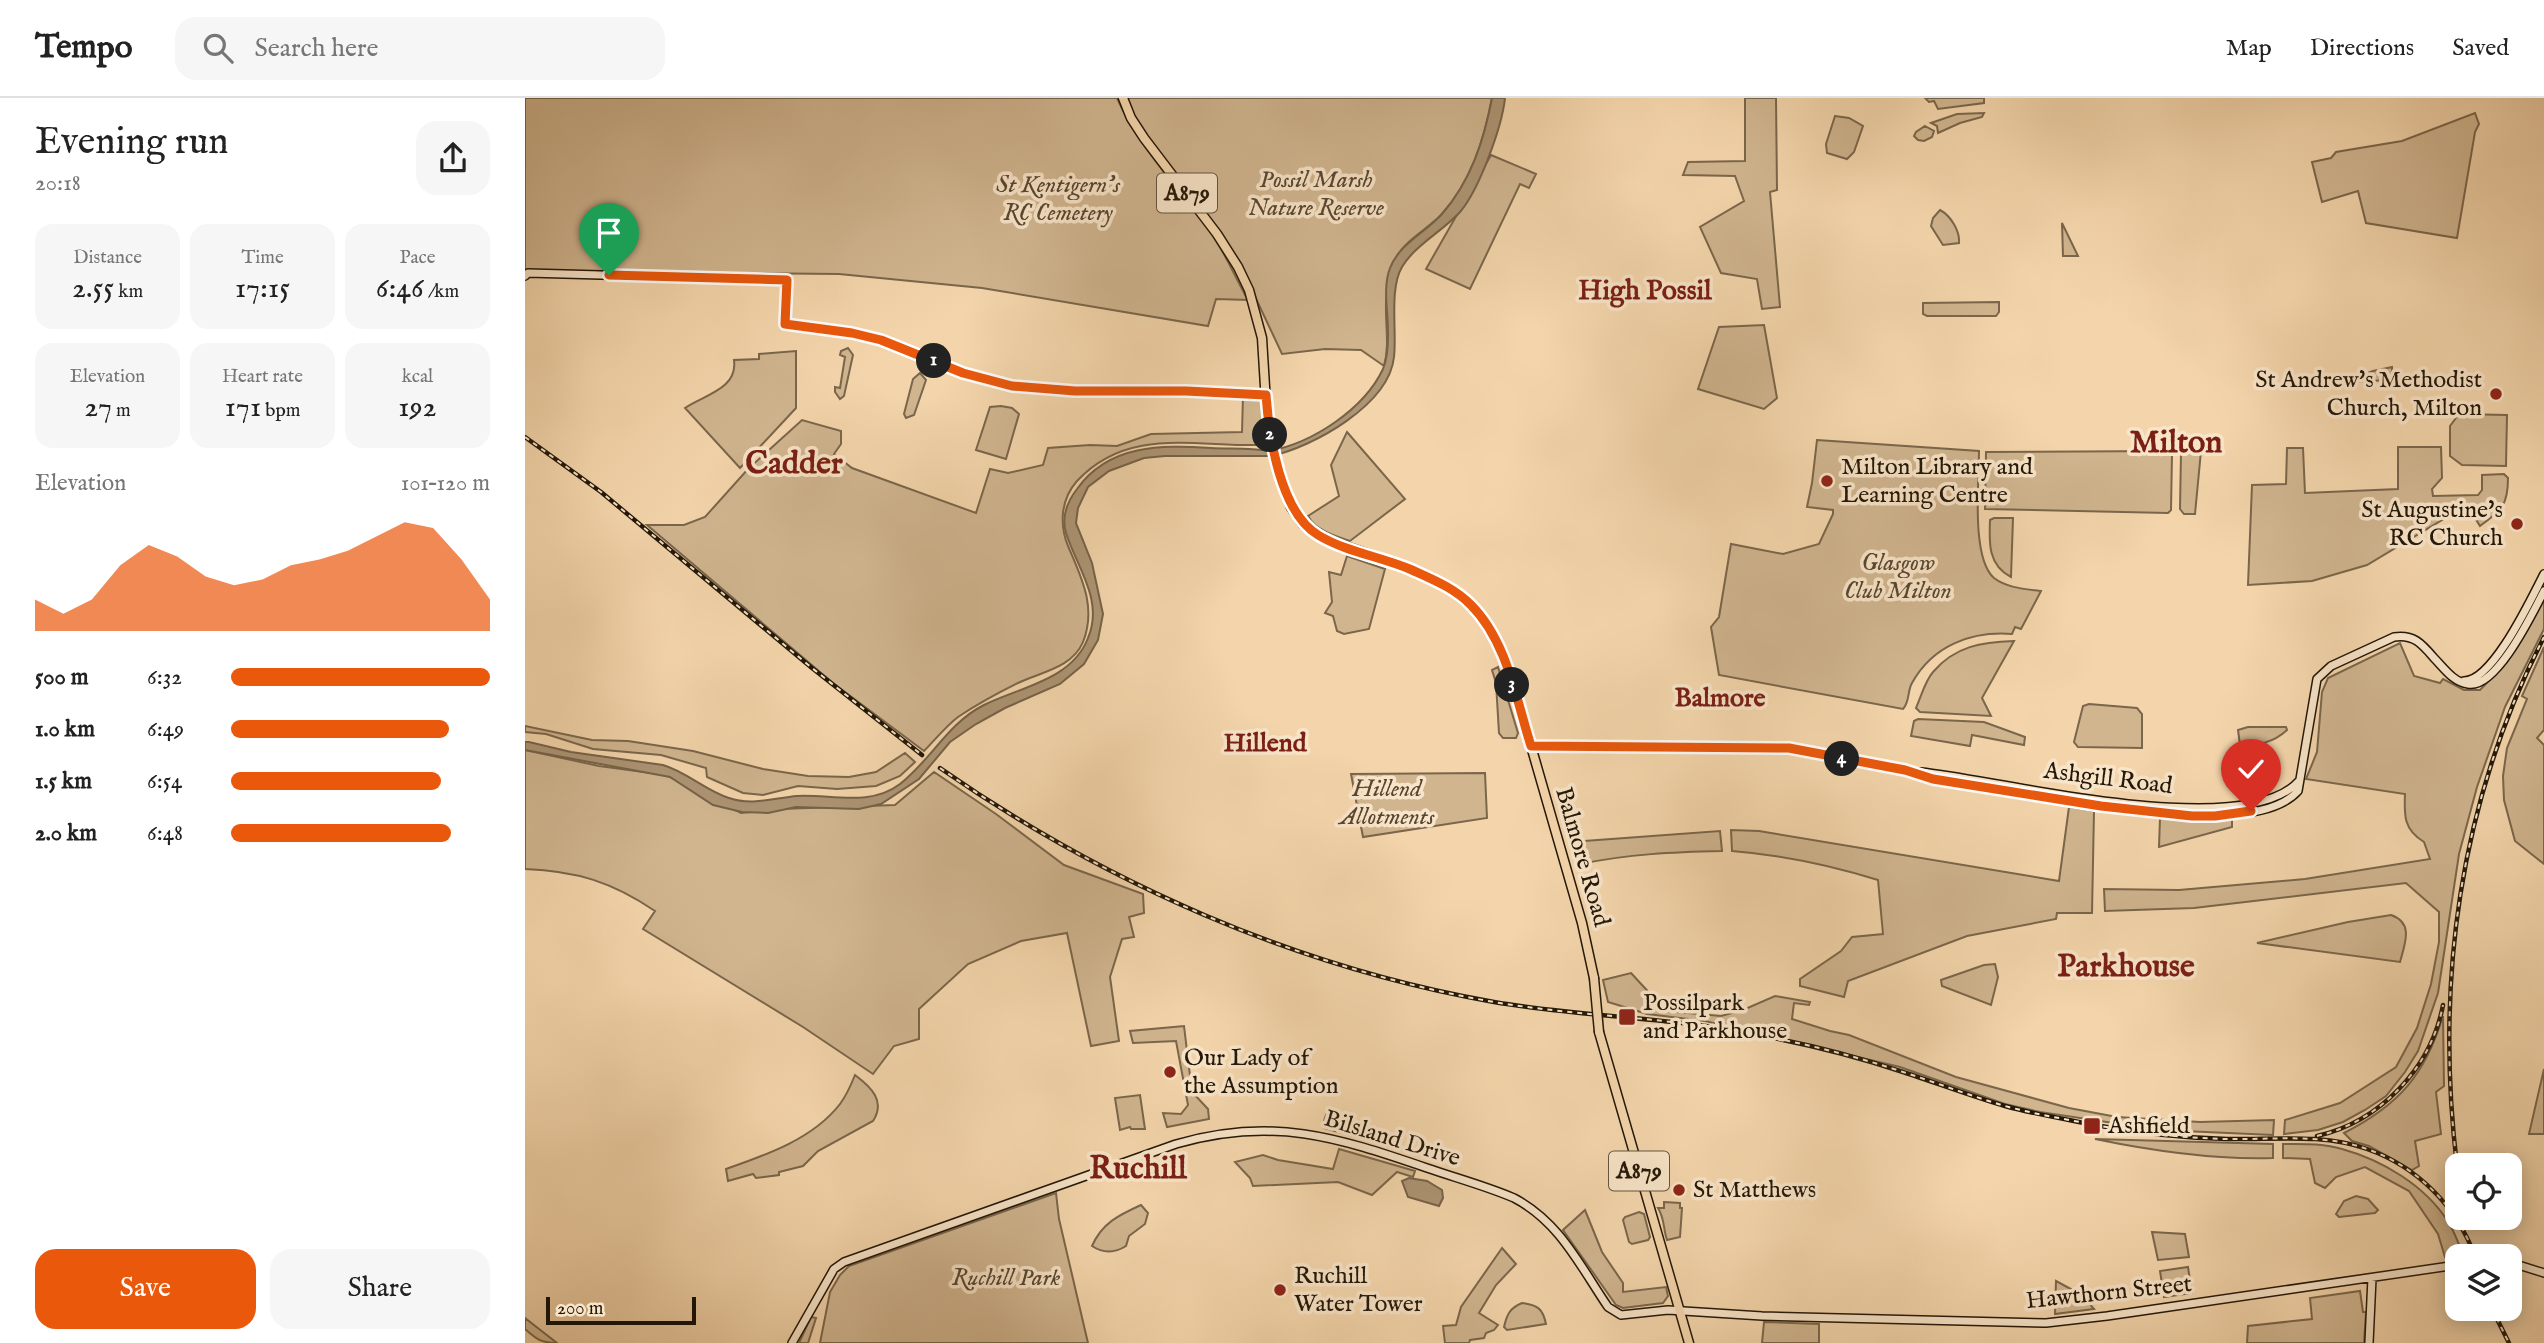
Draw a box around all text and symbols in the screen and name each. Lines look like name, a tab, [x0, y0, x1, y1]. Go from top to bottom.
search box	[175, 17, 665, 80]
text: Tempo	[35, 27, 133, 69]
icon: search	[199, 29, 237, 67]
text: Search here	[255, 32, 378, 65]
text: Map	[2226, 33, 2272, 64]
text: Directions	[2310, 33, 2414, 64]
text: Saved	[2452, 33, 2509, 64]
text: Evening run	[35, 119, 229, 167]
button: share	[416, 121, 490, 195]
park label: Possil Marsh Nature Reserve	[1248, 165, 1384, 224]
text: 20:18	[35, 169, 81, 198]
park label: St Kentigern's RC Cemetery	[996, 170, 1121, 229]
road number: A879	[1157, 174, 1217, 212]
pin	[579, 203, 639, 275]
icon: arrive	[590, 214, 628, 252]
text: Distance	[73, 246, 142, 270]
text: Time	[241, 246, 284, 270]
text: Pace	[400, 246, 435, 270]
text: 2.55	[72, 270, 114, 308]
text: 17:15	[235, 270, 290, 308]
text: 6:46	[376, 270, 424, 308]
district label: High Possil	[1578, 274, 1713, 309]
text: km	[114, 280, 143, 304]
text: /km	[424, 280, 459, 304]
pin: 1	[917, 344, 951, 378]
text: 1	[930, 348, 937, 372]
text: Elevation	[70, 365, 145, 389]
text: Heart rate	[222, 365, 303, 389]
text: kcal	[402, 365, 433, 389]
place label: St Andrew's Methodist Church, Milton	[2255, 365, 2482, 424]
marker: St Andrew's Methodist Church, Milton	[2488, 386, 2504, 402]
text: 27	[84, 389, 112, 427]
text: 171	[225, 389, 261, 427]
text: 192	[398, 389, 437, 427]
text: m	[112, 399, 131, 423]
text: bpm	[261, 399, 300, 423]
pin: 2	[1253, 418, 1287, 452]
text: 2	[1265, 422, 1274, 446]
district label: Milton	[2130, 423, 2222, 464]
district label: Cadder	[745, 444, 843, 485]
place label: Milton Library and Learning Centre	[1841, 452, 2033, 511]
text: Elevation	[35, 469, 126, 498]
text: 101–120 m	[401, 469, 490, 498]
marker: Milton Library and Learning Centre	[1819, 473, 1835, 489]
place label: St Augustine's RC Church	[2361, 495, 2503, 554]
marker: St Augustine's RC Church	[2509, 516, 2525, 532]
park label: Glasgow Club Milton	[1844, 548, 1952, 607]
text: 500 m	[35, 663, 89, 692]
text: 6:32	[147, 663, 182, 692]
pin: 3	[1495, 668, 1529, 702]
text: 3	[1508, 672, 1515, 696]
district label: Balmore	[1675, 682, 1766, 715]
text: 1.0 km	[35, 715, 95, 744]
text: 6:49	[147, 715, 184, 744]
district label: Hillend	[1223, 727, 1308, 760]
pin	[2221, 739, 2281, 811]
pin: 4	[1825, 742, 1859, 776]
text: 4	[1837, 746, 1846, 770]
icon: check	[2232, 750, 2270, 788]
street label: Ashgill Road	[2041, 756, 2174, 802]
text: 1.5 km	[35, 767, 92, 796]
text: 6:54	[147, 767, 182, 796]
park label: Hillend Allotments	[1337, 774, 1436, 833]
street label: Balmore Road	[1547, 784, 1617, 930]
text: 2.0 km	[35, 819, 97, 848]
text: 6:48	[147, 819, 183, 848]
district label: Parkhouse	[2057, 947, 2195, 988]
place label: Possilpark and Parkhouse	[1643, 988, 1787, 1047]
marker: Possilpark and Parkhouse	[1617, 1007, 1637, 1027]
place label: Our Lady of the Assumption	[1184, 1043, 1339, 1102]
marker: Our Lady of the Assumption	[1162, 1064, 1178, 1080]
street label: Bilsland Drive	[1320, 1104, 1464, 1174]
place label: Ashfield	[2107, 1111, 2190, 1142]
marker: Ashfield	[2082, 1116, 2102, 1136]
district label: Ruchill	[1089, 1149, 1188, 1190]
road number: A879	[1609, 1152, 1669, 1190]
map controls	[2445, 1153, 2522, 1321]
button: locate	[2445, 1153, 2522, 1230]
place label: St Matthews	[1693, 1175, 1816, 1206]
marker: St Matthews	[1671, 1182, 1687, 1198]
button: layers	[2445, 1244, 2522, 1321]
button: Save	[35, 1249, 256, 1329]
button: Share	[270, 1249, 490, 1329]
place label: Ruchill Water Tower	[1294, 1261, 1423, 1320]
park label: Ruchill Park	[952, 1263, 1061, 1294]
street label: Hawthorn Street	[2025, 1269, 2193, 1317]
marker: Ruchill Water Tower	[1272, 1282, 1288, 1298]
scale bar	[546, 1294, 697, 1326]
text: 200 m	[557, 1297, 603, 1321]

